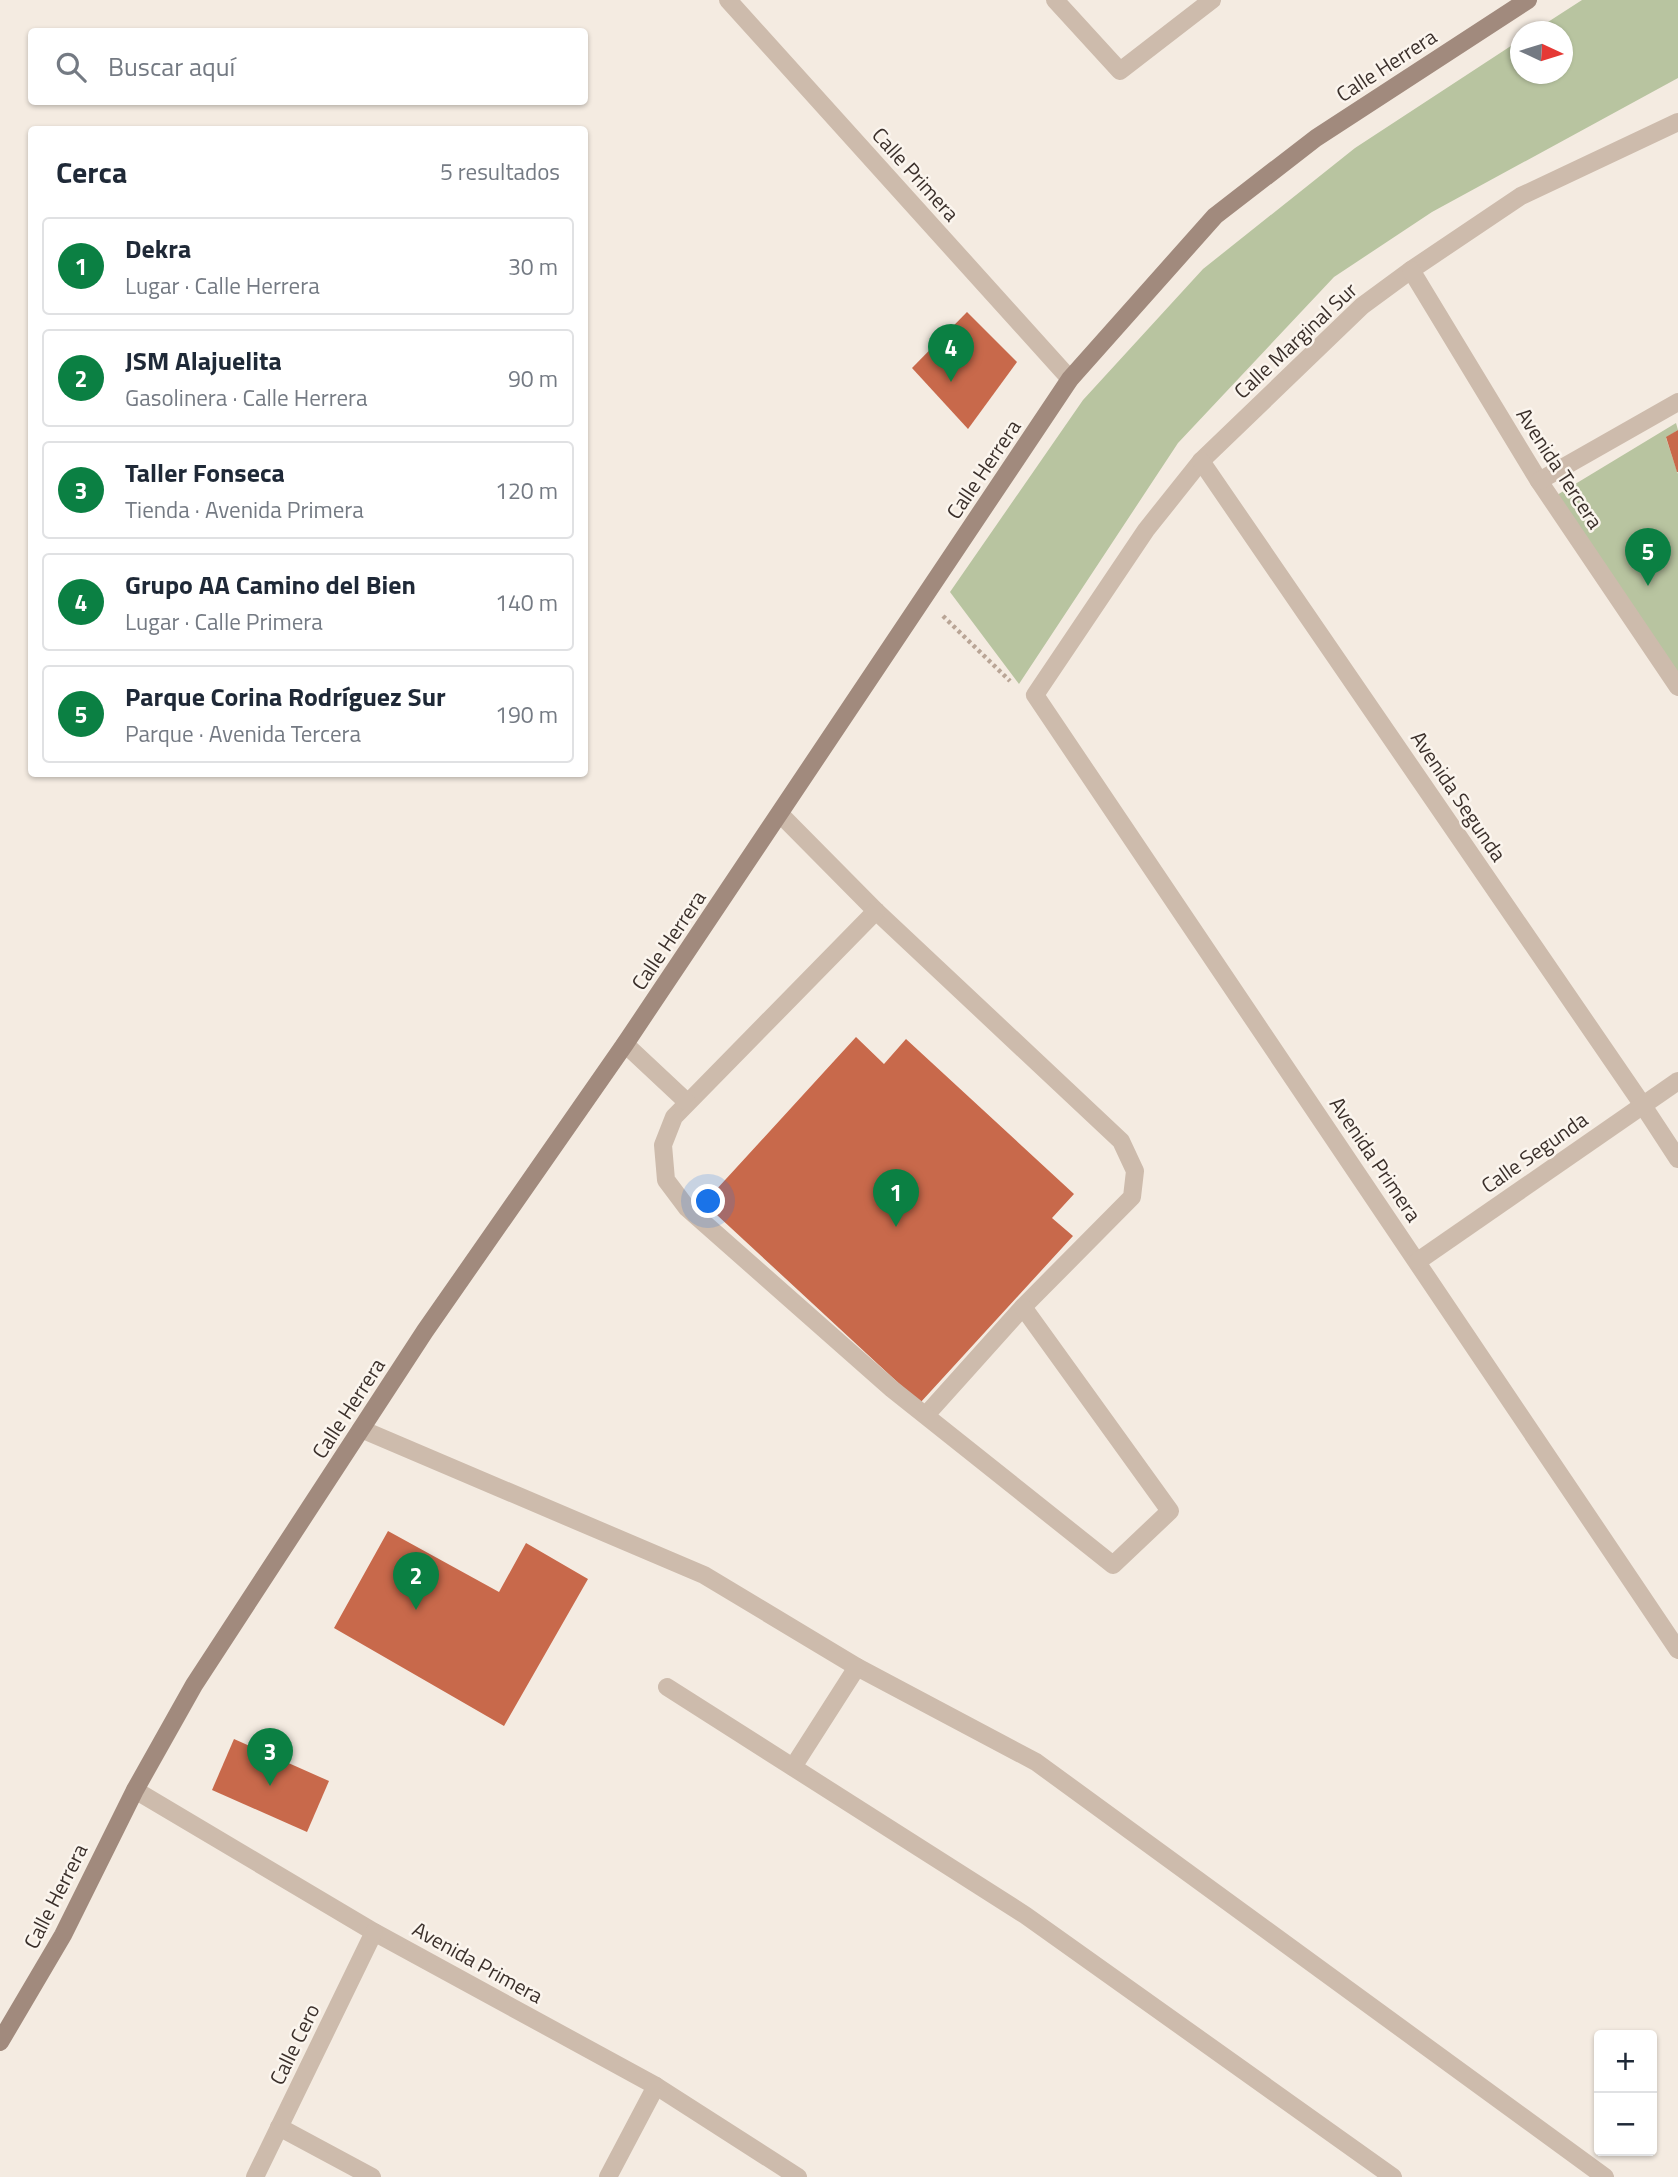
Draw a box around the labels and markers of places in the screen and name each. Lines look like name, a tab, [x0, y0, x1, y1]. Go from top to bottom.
pin: 4	[928, 324, 974, 382]
pin: 5	[1625, 528, 1671, 586]
pin: 1	[873, 1169, 919, 1227]
pin: 2	[393, 1552, 439, 1610]
pin: 3	[247, 1728, 293, 1786]

